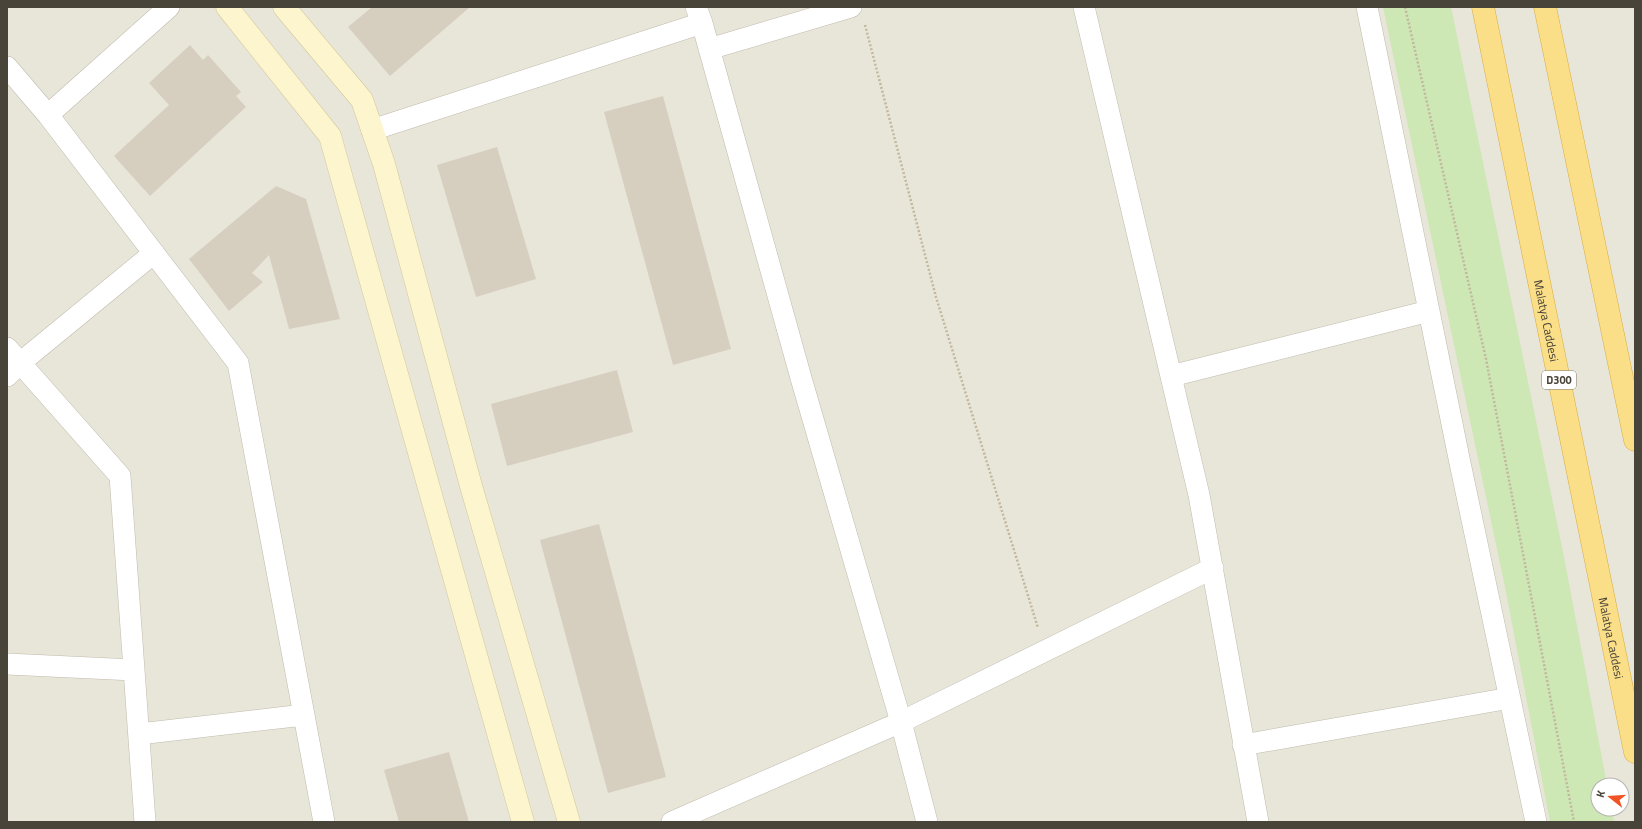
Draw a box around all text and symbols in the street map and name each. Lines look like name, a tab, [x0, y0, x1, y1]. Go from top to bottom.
street label: Malatya Caddesi	[1529, 278, 1565, 363]
road number: D300	[1542, 371, 1576, 389]
street label: Malatya Caddesi	[1594, 595, 1629, 681]
north arrow	[1590, 777, 1630, 817]
text: K	[1592, 788, 1609, 800]

